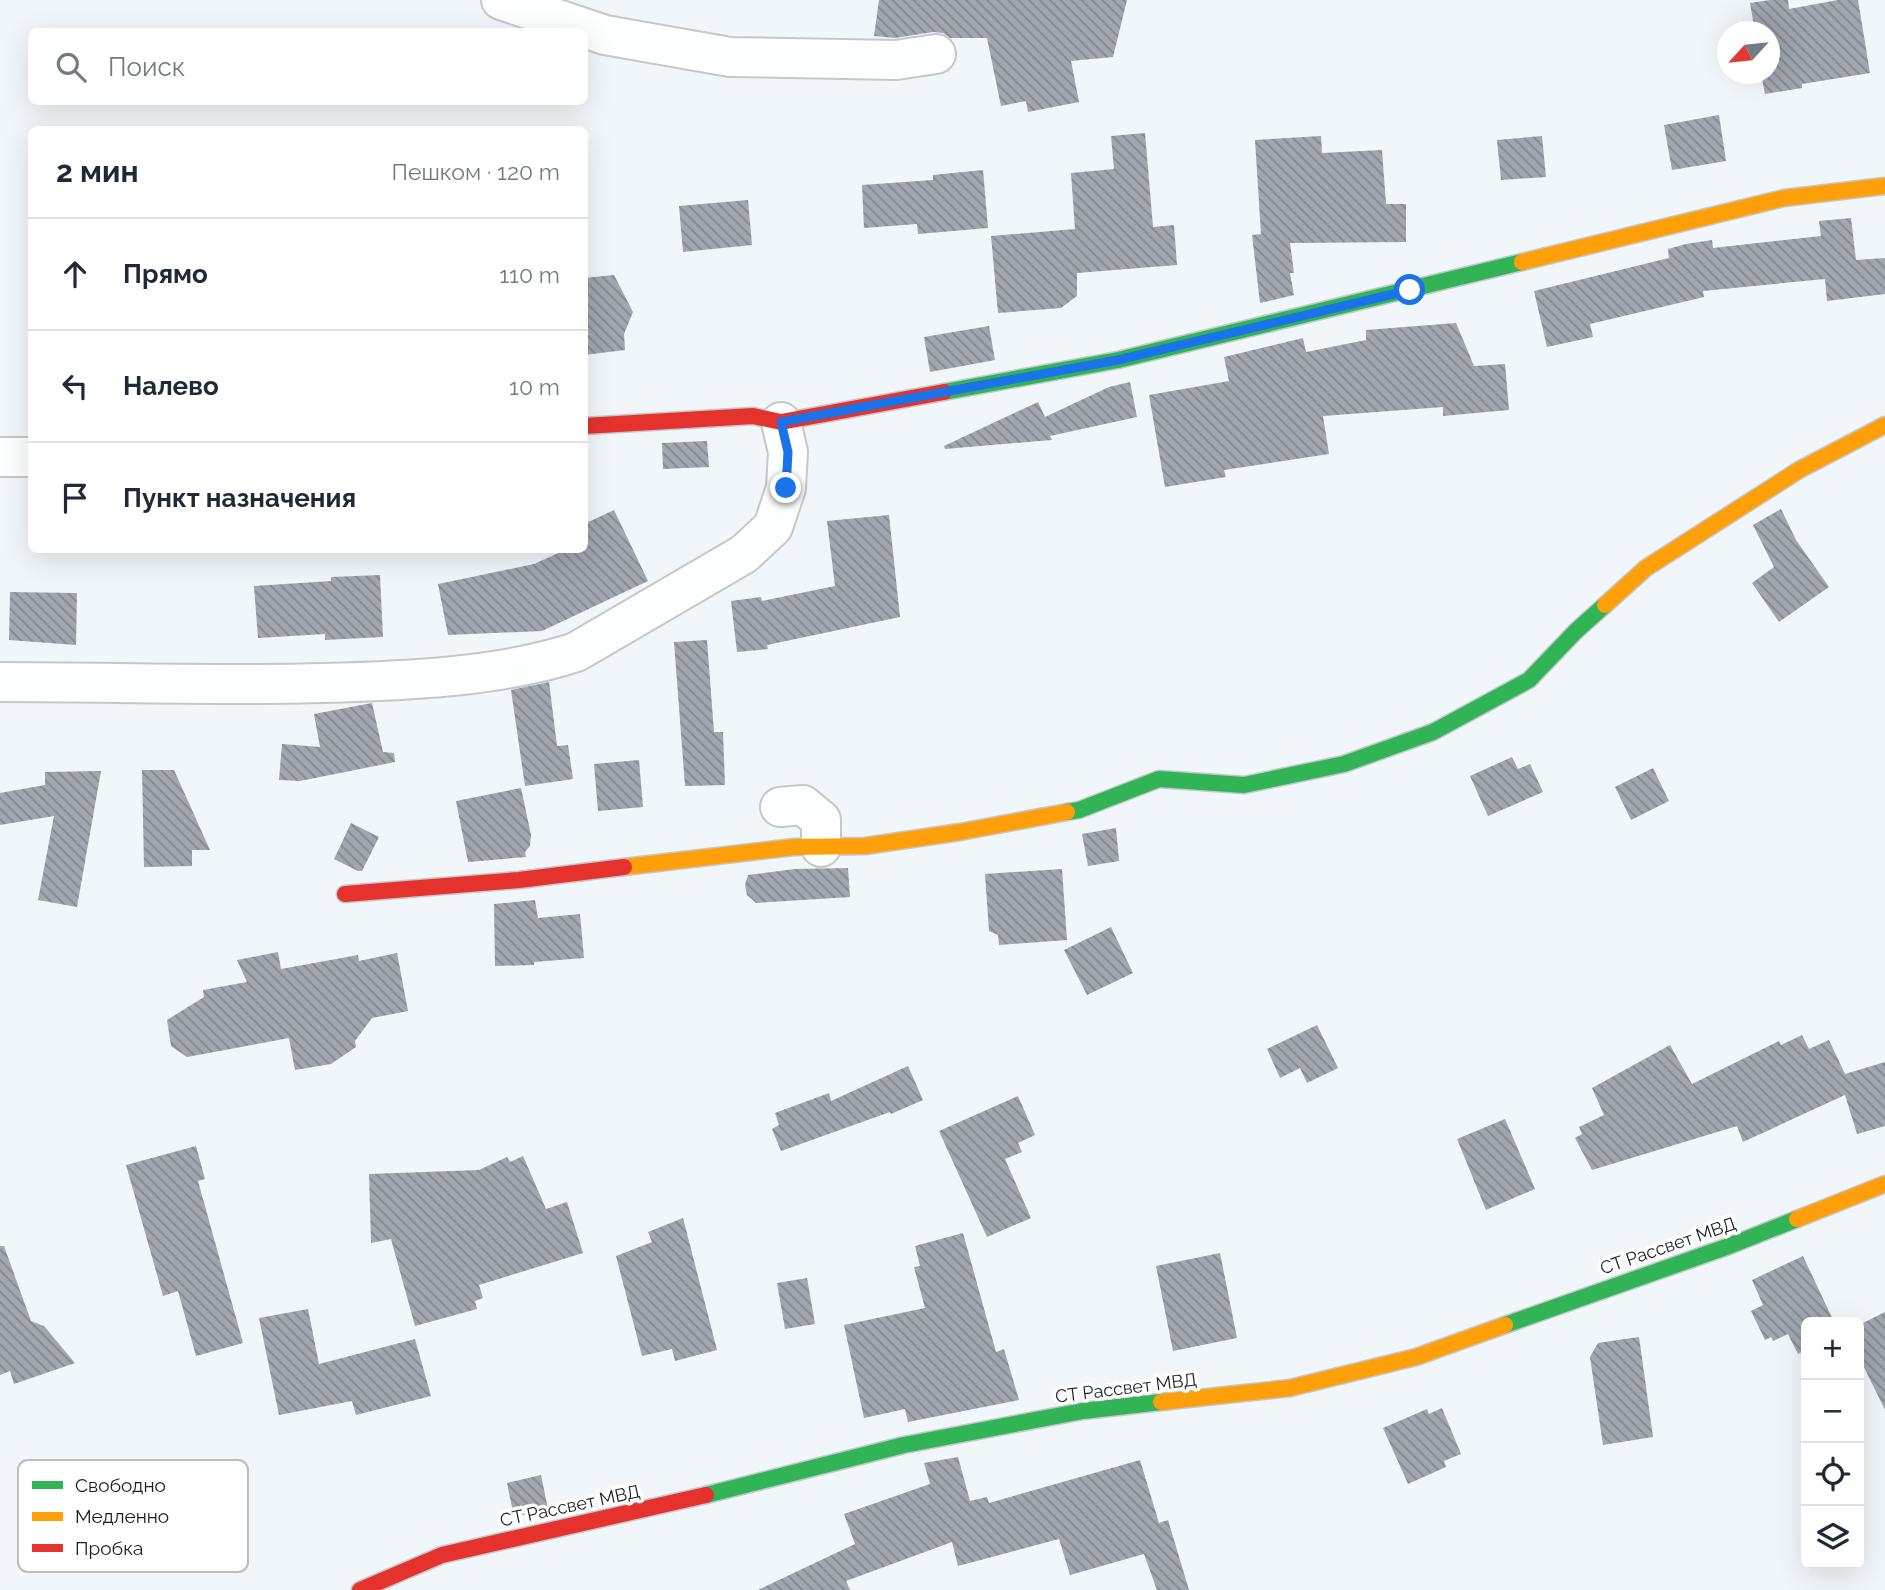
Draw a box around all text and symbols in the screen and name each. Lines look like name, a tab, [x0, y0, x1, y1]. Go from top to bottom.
north arrow	[1717, 21, 1780, 84]
search box	[28, 28, 588, 105]
icon: search	[52, 48, 90, 86]
text: Поиск	[108, 52, 185, 82]
text: 2 мин	[56, 154, 139, 189]
text: Пешком · 120 m	[392, 158, 560, 185]
icon: ahead	[56, 255, 94, 293]
text: Прямо	[123, 259, 208, 289]
text: 110 m	[499, 261, 560, 288]
route start	[1394, 274, 1425, 305]
icon: left	[56, 367, 94, 405]
text: Налево	[123, 371, 219, 401]
text: 10 m	[509, 373, 560, 400]
route end	[770, 472, 801, 503]
icon: arrive	[56, 479, 94, 517]
text: Пункт назначения	[123, 483, 356, 513]
street label: СТ Рассвет МВД	[1597, 1212, 1739, 1279]
map controls	[1801, 1317, 1864, 1569]
button: +	[1801, 1317, 1864, 1380]
street label: СТ Рассвет МВД	[1054, 1368, 1198, 1407]
button: −	[1801, 1380, 1864, 1443]
button: locate	[1801, 1443, 1864, 1506]
legend	[18, 1460, 248, 1572]
text: Свободно	[75, 1474, 166, 1496]
street label: СТ Рассвет МВД	[498, 1480, 642, 1531]
text: Медленно	[75, 1505, 169, 1527]
button: layers	[1801, 1506, 1864, 1569]
text: Пробка	[75, 1537, 143, 1559]

